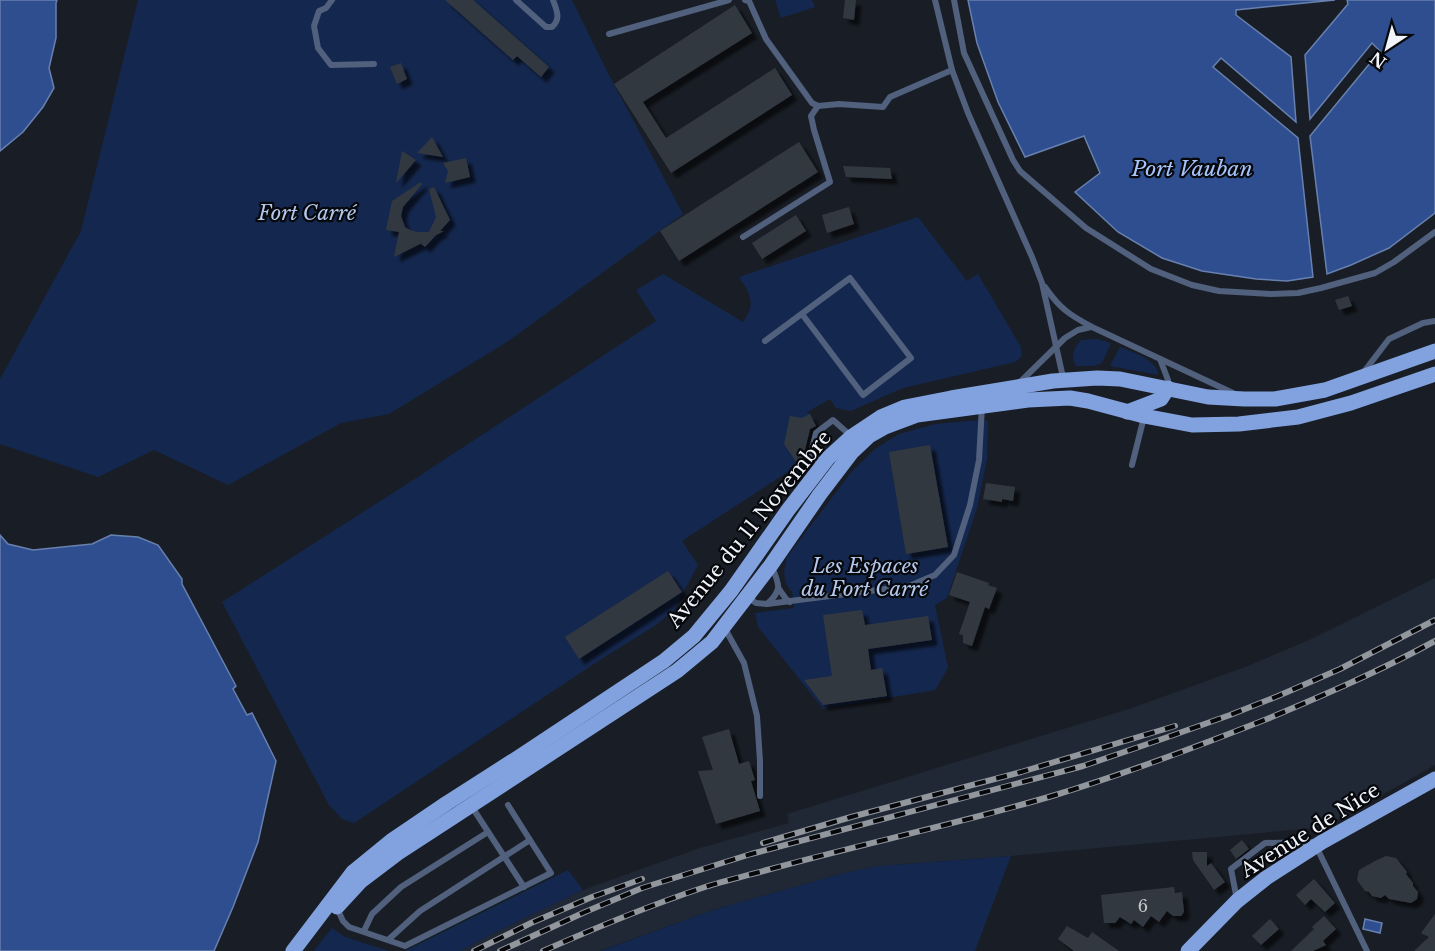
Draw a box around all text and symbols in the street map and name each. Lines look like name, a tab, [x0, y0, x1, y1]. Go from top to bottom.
north arrow	[1357, 18, 1417, 78]
text: N	[1366, 48, 1390, 73]
water label: Port Vauban	[1130, 156, 1253, 182]
park label: Fort Carré	[257, 201, 358, 225]
street label: Avenue du 11 Novembre	[661, 426, 836, 633]
park label: Les Espaces du Fort Carré	[802, 554, 930, 601]
street label: Avenue de Nice	[1235, 778, 1384, 883]
house number: 6	[1138, 896, 1148, 916]

